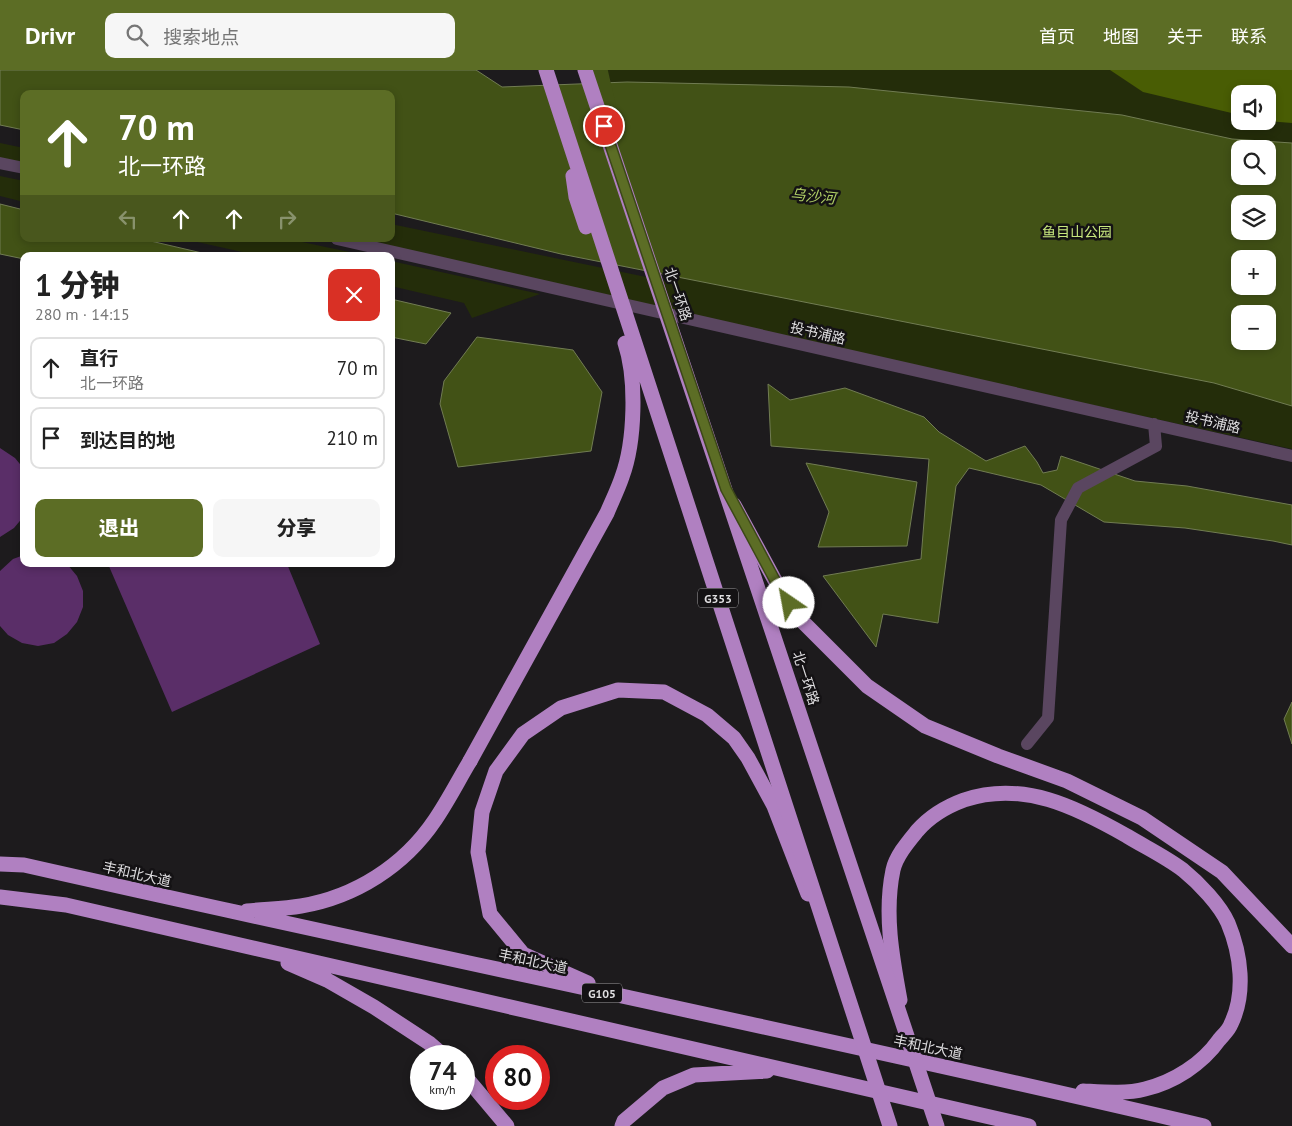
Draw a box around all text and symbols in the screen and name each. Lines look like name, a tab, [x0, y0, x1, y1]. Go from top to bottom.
search box	[105, 13, 455, 58]
text: Drivr	[25, 20, 75, 51]
icon: search	[123, 21, 151, 49]
text: 搜索地点	[163, 25, 239, 49]
text: 首页	[1039, 25, 1075, 48]
text: 地图	[1103, 25, 1139, 48]
text: 关于	[1167, 25, 1203, 48]
text: 联系	[1231, 25, 1267, 48]
map controls	[1231, 85, 1276, 350]
button: sound	[1231, 85, 1276, 130]
text: 70 m	[118, 104, 195, 150]
pin	[583, 105, 625, 147]
icon: ahead	[35, 110, 100, 175]
icon: arrive	[590, 112, 618, 140]
button: search	[1231, 140, 1276, 185]
text: 北一环路	[118, 152, 206, 180]
water label: 乌沙河	[790, 184, 839, 208]
button: layers	[1231, 195, 1276, 240]
icon: left	[114, 205, 142, 233]
icon: ahead	[167, 205, 195, 233]
icon: ahead	[220, 205, 248, 233]
icon: right	[273, 205, 301, 233]
park label: 鱼目山公园	[1042, 223, 1112, 241]
button: +	[1231, 250, 1276, 295]
text: 1 分钟	[35, 265, 120, 304]
street label: 北一环路	[660, 265, 696, 323]
button: close	[328, 269, 380, 321]
text: 280 m · 14:15	[35, 304, 130, 324]
button: −	[1231, 305, 1276, 350]
street label: 投书浦路	[789, 318, 847, 348]
text: 直行	[80, 346, 118, 370]
icon: ahead	[37, 354, 65, 382]
text: 70 m	[337, 356, 378, 380]
text: 北一环路	[80, 373, 144, 393]
street label: 投书浦路	[1184, 407, 1242, 437]
icon: arrive	[37, 424, 65, 452]
text: 210 m	[326, 426, 378, 450]
text: 到达目的地	[80, 428, 175, 452]
button: 退出	[35, 499, 203, 557]
button: 分享	[213, 499, 380, 557]
position arrow	[762, 576, 814, 628]
road number: G353	[698, 588, 738, 608]
street label: 北一环路	[789, 649, 823, 707]
street label: 丰和北大道	[101, 857, 173, 891]
street label: 丰和北大道	[497, 945, 569, 977]
road number: G105	[582, 984, 622, 1002]
street label: 丰和北大道	[892, 1031, 964, 1063]
speed limit sign: 80	[485, 1045, 550, 1110]
text: 74	[428, 1055, 457, 1087]
text: km/h	[429, 1082, 456, 1097]

